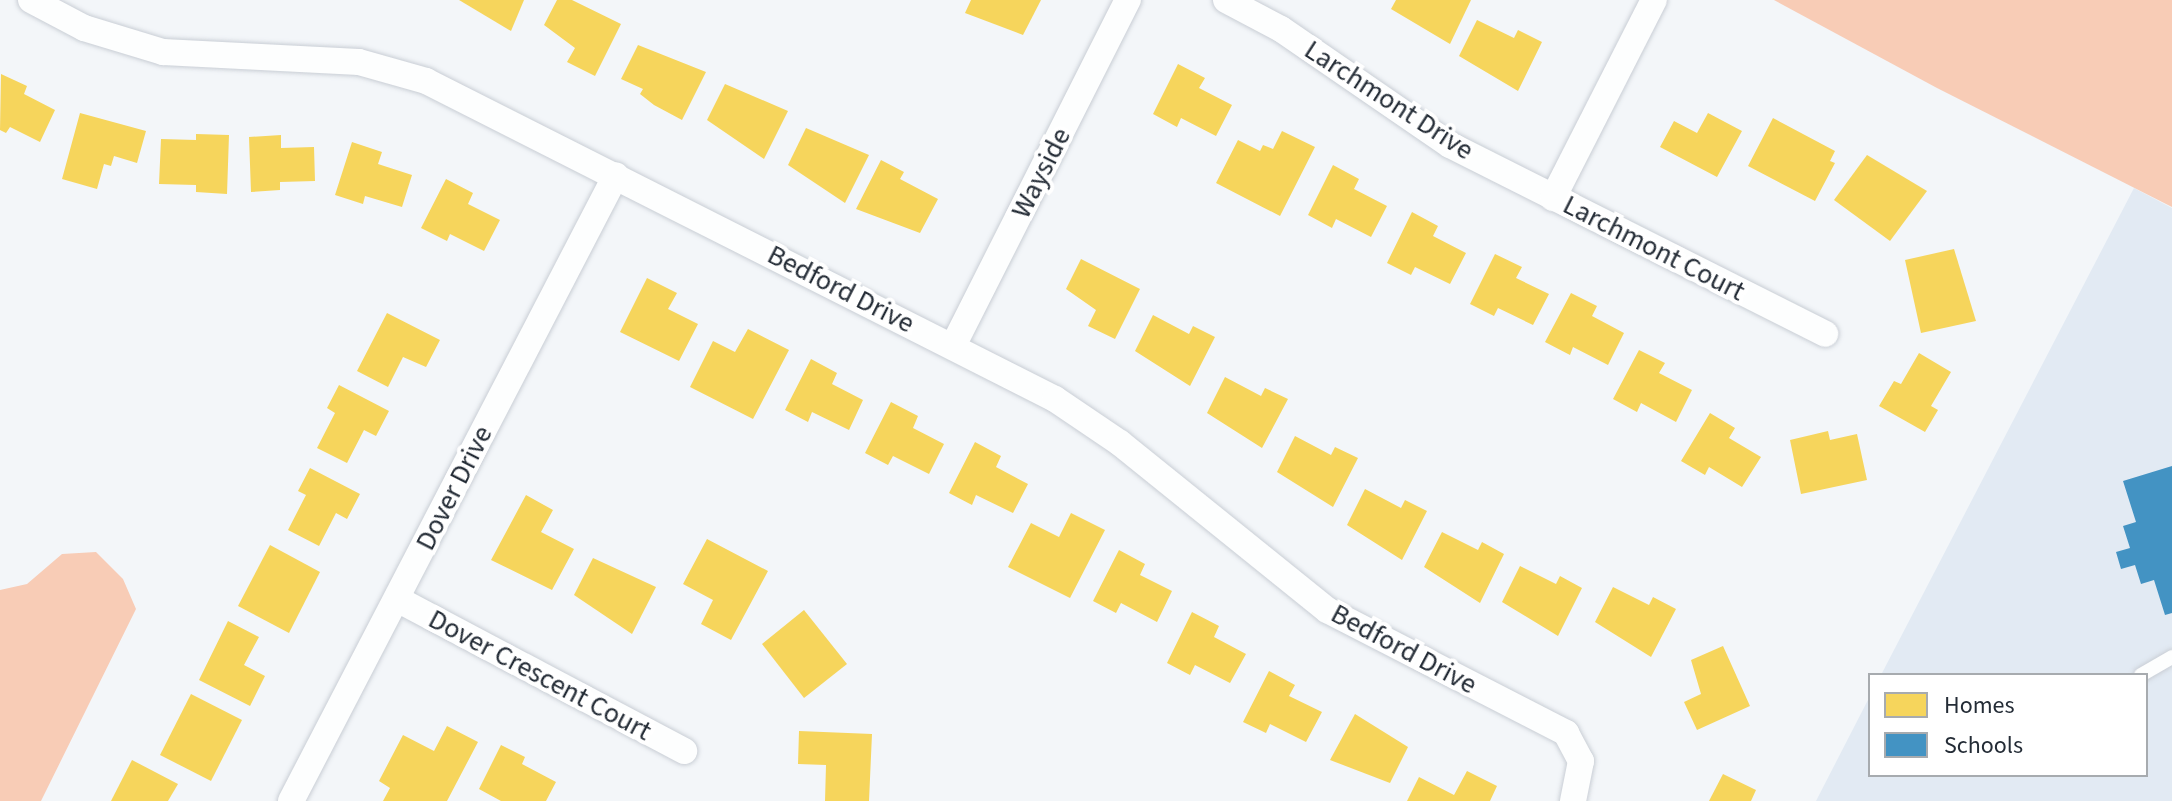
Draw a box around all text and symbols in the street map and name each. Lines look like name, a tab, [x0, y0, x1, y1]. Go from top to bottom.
street label: Larchmont Drive	[1298, 33, 1480, 167]
street label: Wayside	[1004, 122, 1078, 224]
street label: Larchmont Court	[1557, 188, 1751, 308]
street label: Bedford Drive	[762, 238, 920, 340]
street label: Dover Drive	[408, 420, 500, 556]
street label: Bedford Drive	[1325, 597, 1483, 701]
street label: Dover Crescent Court	[423, 602, 657, 748]
legend	[1868, 673, 2148, 777]
text: Homes	[1944, 688, 2015, 723]
text: Schools	[1944, 728, 2023, 763]

